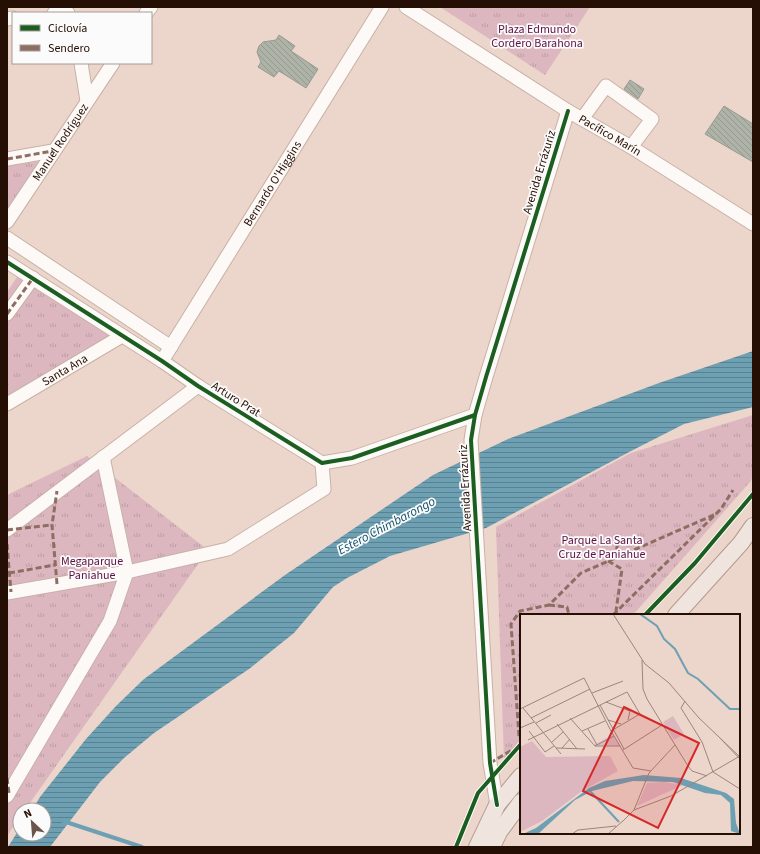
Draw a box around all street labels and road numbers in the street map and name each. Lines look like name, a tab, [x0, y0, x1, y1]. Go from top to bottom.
street label: Manuel Rodríguez	[29, 100, 93, 185]
street label: Pacífico Marín	[575, 111, 644, 160]
street label: Avenida Errázuriz	[519, 128, 560, 216]
street label: Bernardo O'Higgins	[240, 138, 306, 230]
street label: Santa Ana	[39, 350, 91, 391]
street label: Arturo Prat	[208, 378, 263, 421]
street label: Avenida Errázuriz	[455, 444, 476, 532]

